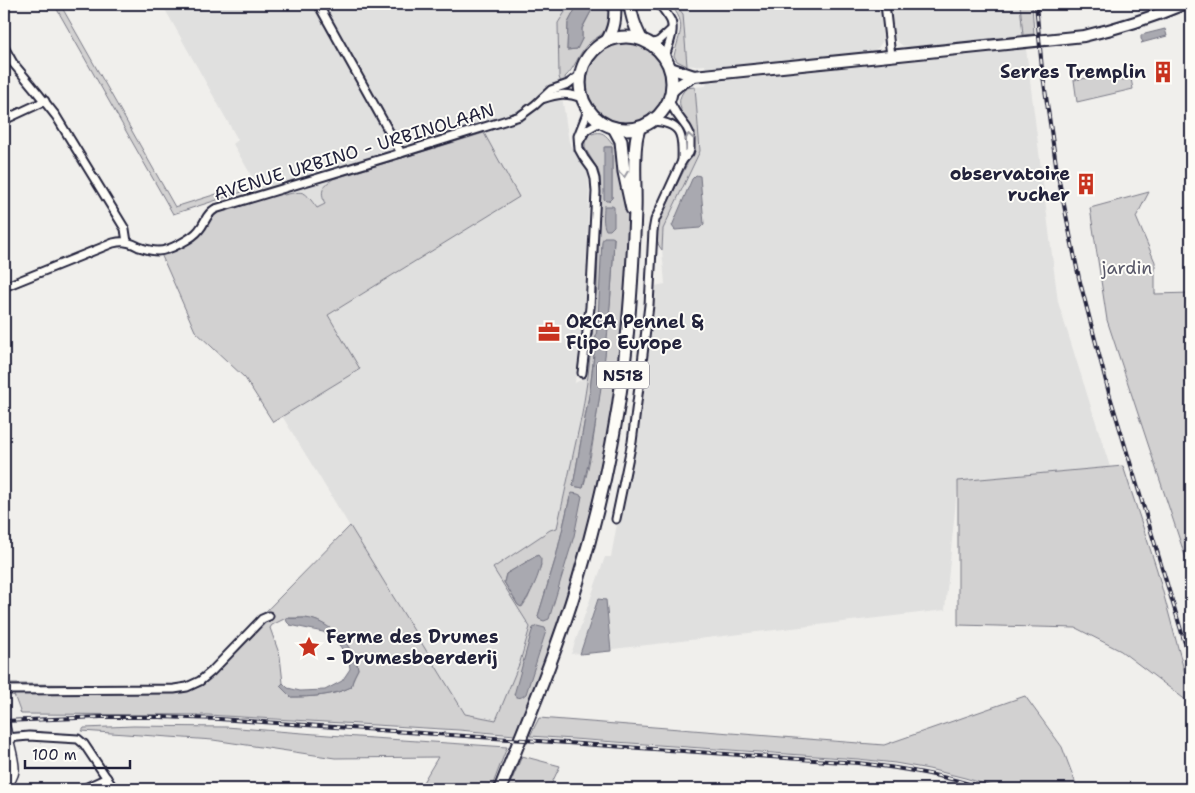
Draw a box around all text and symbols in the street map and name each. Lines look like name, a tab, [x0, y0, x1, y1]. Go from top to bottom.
building icon: Serres Tremplin	[1150, 59, 1176, 85]
place label: Serres Tremplin	[1000, 60, 1146, 84]
street label: AVENUE URBINO - URBINOLAAN	[211, 98, 497, 206]
one-way arrow	[684, 132, 694, 141]
place label: observatoire rucher	[950, 162, 1070, 207]
one-way arrow	[618, 170, 629, 178]
building icon: observatoire rucher	[1073, 171, 1099, 197]
park label: jardin	[1101, 256, 1152, 280]
place label: ORCA Pennel & Flipo Europe	[566, 310, 704, 355]
office icon: ORCA Pennel & Flipo Europe	[536, 319, 562, 345]
road number: N518	[597, 362, 649, 388]
place label: Ferme des Drumes - Drumesboerderij	[326, 625, 498, 670]
place icon: Ferme des Drumes - Drumesboerderij	[296, 634, 322, 660]
scale bar	[25, 738, 130, 770]
text: 100 m	[32, 745, 77, 765]

